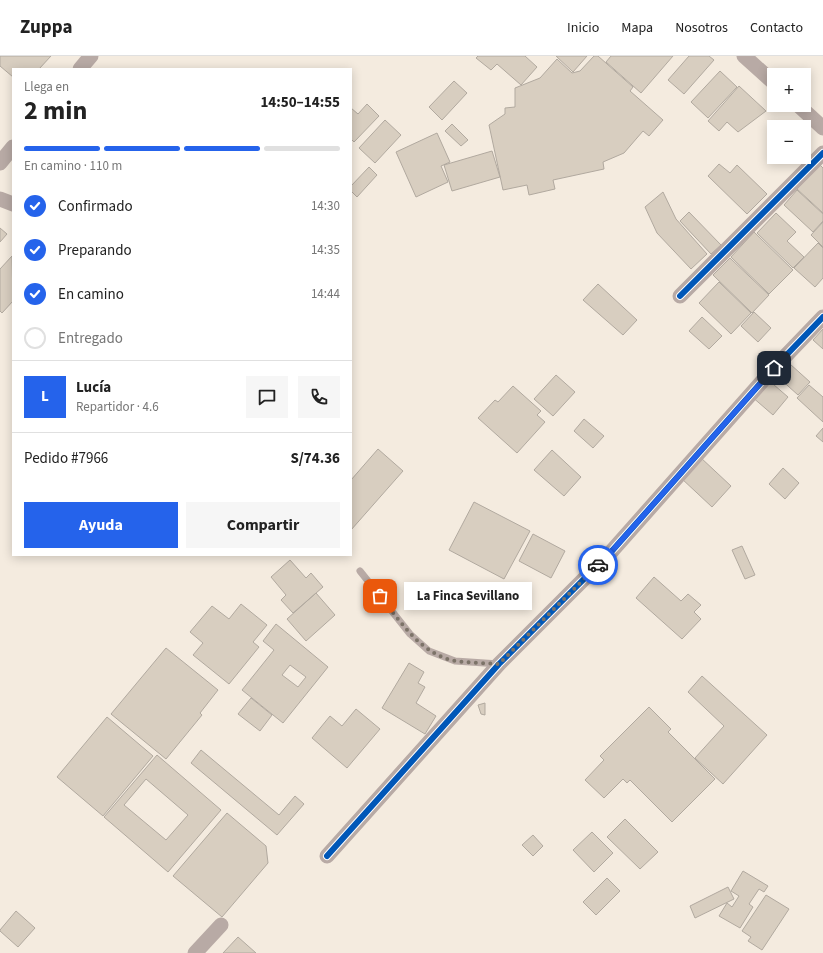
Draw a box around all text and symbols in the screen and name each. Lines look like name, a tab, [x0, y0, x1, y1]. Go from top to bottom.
text: Zuppa	[20, 14, 72, 41]
text: Inicio	[567, 18, 599, 38]
text: Mapa	[621, 18, 653, 38]
text: Nosotros	[675, 18, 728, 38]
text: Contacto	[750, 18, 803, 38]
map controls	[767, 68, 811, 164]
button: +	[767, 68, 811, 112]
text: Llega en	[24, 78, 69, 96]
text: 2 min	[24, 92, 87, 129]
text: 14:50–14:55	[260, 92, 340, 113]
button: −	[767, 120, 811, 164]
text: En camino · 110 m	[24, 157, 122, 175]
icon: check	[24, 195, 46, 217]
text: Confirmado	[58, 196, 133, 217]
text: 14:30	[311, 197, 340, 215]
icon: check	[24, 239, 46, 261]
text: Preparando	[58, 240, 132, 261]
text: 14:35	[311, 241, 340, 259]
icon: check	[24, 283, 46, 305]
text: En camino	[58, 284, 124, 305]
text: 14:44	[311, 285, 340, 303]
text: Entregado	[58, 328, 123, 349]
pin	[757, 351, 791, 385]
icon: home	[763, 357, 785, 379]
button: chat	[246, 376, 288, 418]
button: phone	[298, 376, 340, 418]
text: Lucía	[76, 377, 111, 398]
text: L	[41, 386, 49, 407]
text: Repartidor · 4.6	[76, 398, 159, 416]
text: Pedido #7966	[24, 448, 108, 469]
text: S/74.36	[290, 448, 340, 469]
button: Ayuda	[24, 502, 178, 548]
button: Compartir	[186, 502, 340, 548]
courier	[578, 545, 618, 585]
icon: car	[587, 554, 609, 576]
pin	[363, 579, 397, 613]
callout: La Finca Sevillano	[404, 582, 532, 610]
icon: bag	[369, 585, 391, 607]
text: La Finca Sevillano	[417, 587, 519, 605]

